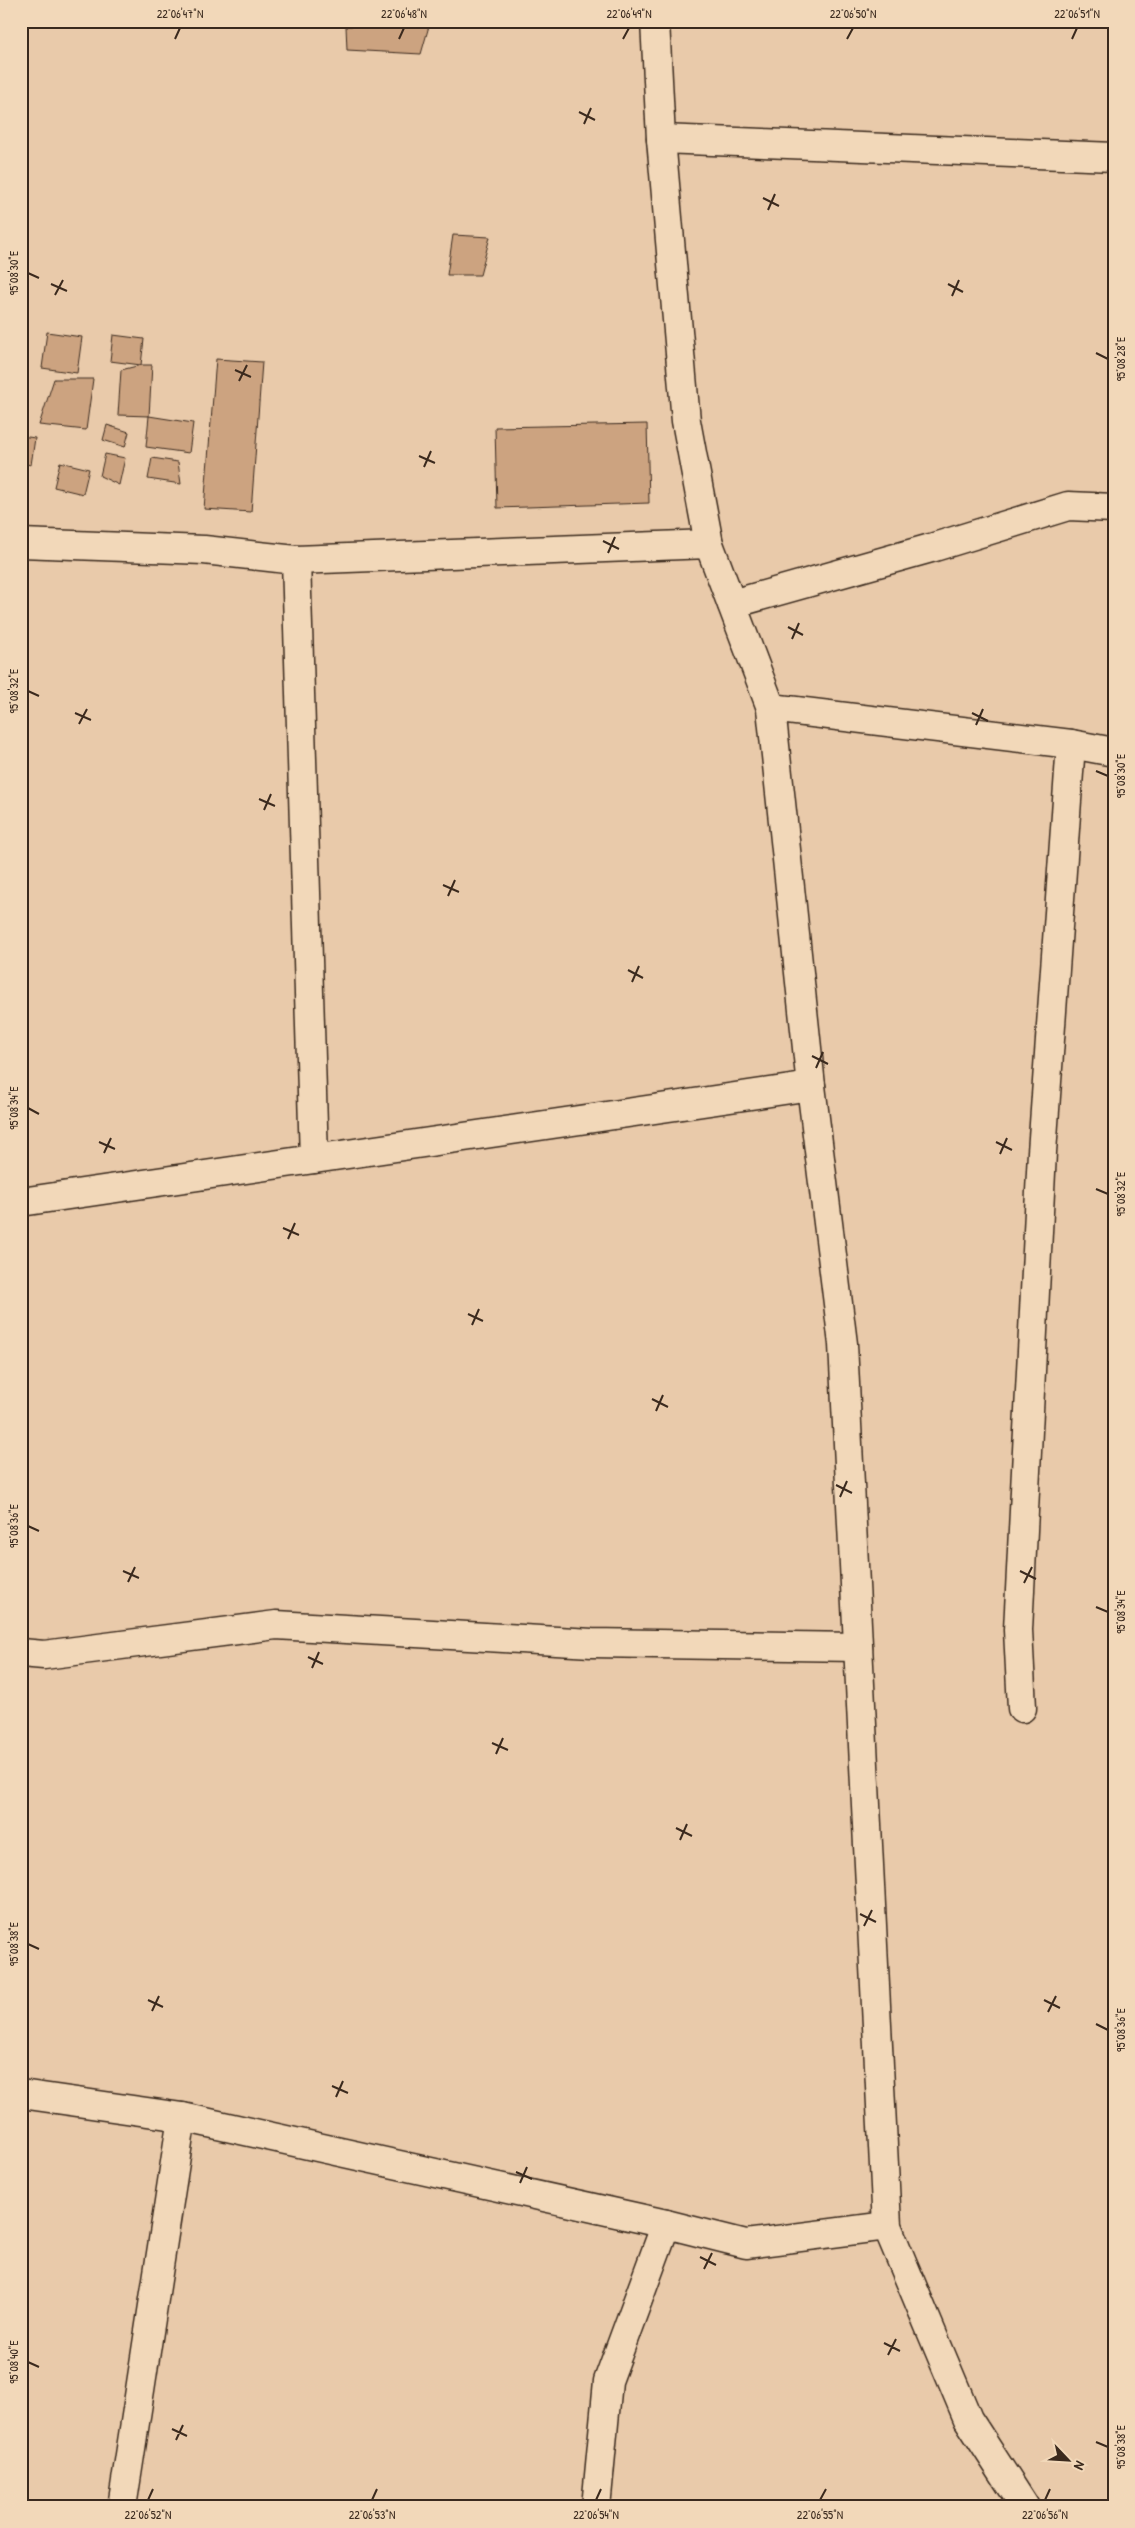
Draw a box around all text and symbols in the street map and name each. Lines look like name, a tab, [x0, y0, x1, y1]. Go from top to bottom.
text: 22°06'47"N	[157, 5, 203, 22]
text: 22°06'48"N	[381, 5, 427, 22]
text: 22°06'49"N	[606, 5, 652, 22]
text: 22°06'50"N	[830, 5, 876, 22]
text: 22°06'51"N	[1054, 5, 1100, 22]
text: 95°08'30"E	[5, 250, 22, 295]
text: 95°08'28"E	[1112, 336, 1129, 381]
text: 95°08'32"E	[5, 668, 22, 713]
text: 95°08'30"E	[1112, 753, 1129, 798]
text: 95°08'34"E	[5, 1085, 22, 1130]
text: 95°08'32"E	[1112, 1171, 1129, 1216]
text: 95°08'36"E	[5, 1503, 22, 1548]
text: 95°08'34"E	[1112, 1589, 1129, 1634]
text: 95°08'38"E	[5, 1921, 22, 1966]
text: 95°08'36"E	[1112, 2007, 1129, 2052]
text: 95°08'40"E	[5, 2339, 22, 2384]
text: 95°08'38"E	[1112, 2424, 1129, 2469]
north arrow	[1042, 2436, 1092, 2486]
text: N	[1070, 2458, 1090, 2474]
text: 22°06'52"N	[125, 2506, 171, 2523]
text: 22°06'53"N	[349, 2506, 395, 2523]
text: 22°06'54"N	[573, 2506, 619, 2523]
text: 22°06'55"N	[797, 2506, 843, 2523]
text: 22°06'56"N	[1022, 2506, 1068, 2523]

